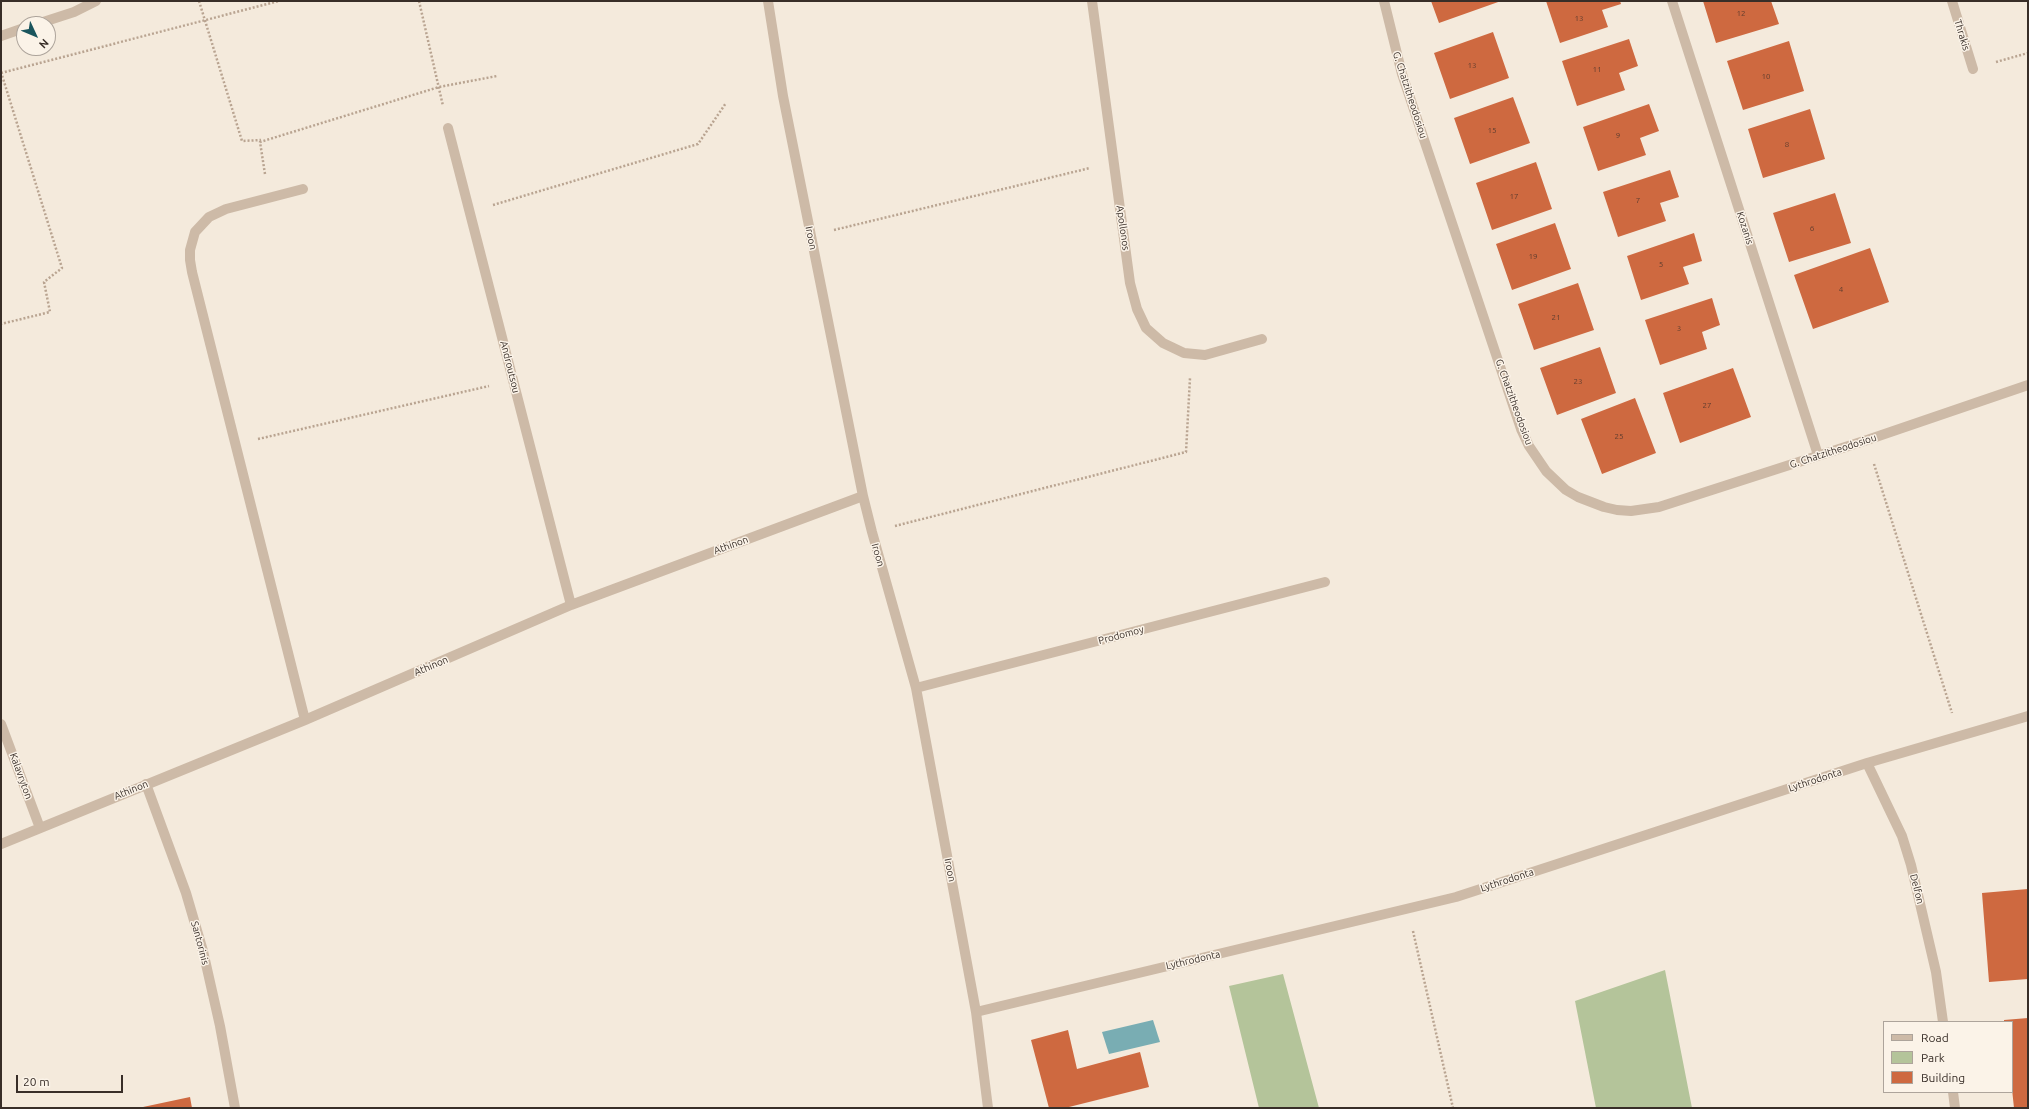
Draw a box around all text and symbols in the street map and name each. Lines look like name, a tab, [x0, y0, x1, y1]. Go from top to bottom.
house number: 12	[1736, 8, 1746, 18]
house number: 13	[1574, 13, 1584, 23]
north arrow	[16, 16, 56, 56]
street label: Thrakis	[1952, 18, 1972, 52]
text: N	[37, 37, 51, 51]
street label: G. Chatzitheodosiou	[1390, 50, 1430, 140]
house number: 13	[1467, 60, 1477, 70]
house number: 11	[1592, 64, 1602, 74]
house number: 10	[1761, 71, 1771, 81]
house number: 15	[1487, 125, 1497, 135]
house number: 9	[1616, 130, 1620, 140]
house number: 8	[1785, 139, 1789, 149]
house number: 17	[1509, 191, 1519, 201]
house number: 7	[1636, 195, 1640, 205]
street label: Apollonos	[1114, 205, 1132, 251]
street label: Kozanis	[1734, 210, 1756, 246]
house number: 6	[1810, 223, 1814, 233]
street label: Iroon	[803, 225, 819, 251]
house number: 19	[1528, 251, 1538, 261]
house number: 5	[1659, 259, 1663, 269]
house number: 4	[1839, 284, 1843, 294]
house number: 21	[1551, 312, 1561, 322]
house number: 3	[1677, 323, 1681, 333]
street label: Androutsou	[498, 340, 522, 394]
street label: G. Chatzitheodosiou	[1493, 357, 1535, 447]
house number: 23	[1573, 376, 1583, 386]
house number: 27	[1702, 400, 1712, 410]
house number: 25	[1614, 431, 1624, 441]
street label: G. Chatzitheodosiou	[1788, 431, 1878, 471]
street label: Athinon	[712, 533, 750, 557]
street label: Iroon	[869, 542, 887, 568]
street label: Prodomoy	[1097, 623, 1145, 647]
street label: Athinon	[412, 653, 450, 679]
street label: Kalavryton	[7, 751, 35, 801]
street label: Lythrodonta	[1787, 766, 1843, 794]
street label: Athinon	[112, 778, 150, 802]
street label: Iroon	[942, 857, 958, 883]
street label: Lythrodonta	[1479, 866, 1535, 894]
street label: Delfon	[1907, 873, 1927, 905]
street label: Santorinis	[188, 920, 212, 966]
street label: Lythrodonta	[1165, 948, 1221, 972]
legend	[1883, 1021, 2013, 1093]
text: Road	[1921, 1031, 1949, 1044]
text: Park	[1921, 1051, 1945, 1064]
scale bar	[18, 1067, 125, 1093]
text: Building	[1921, 1071, 1965, 1084]
text: 20 m	[23, 1075, 50, 1088]

